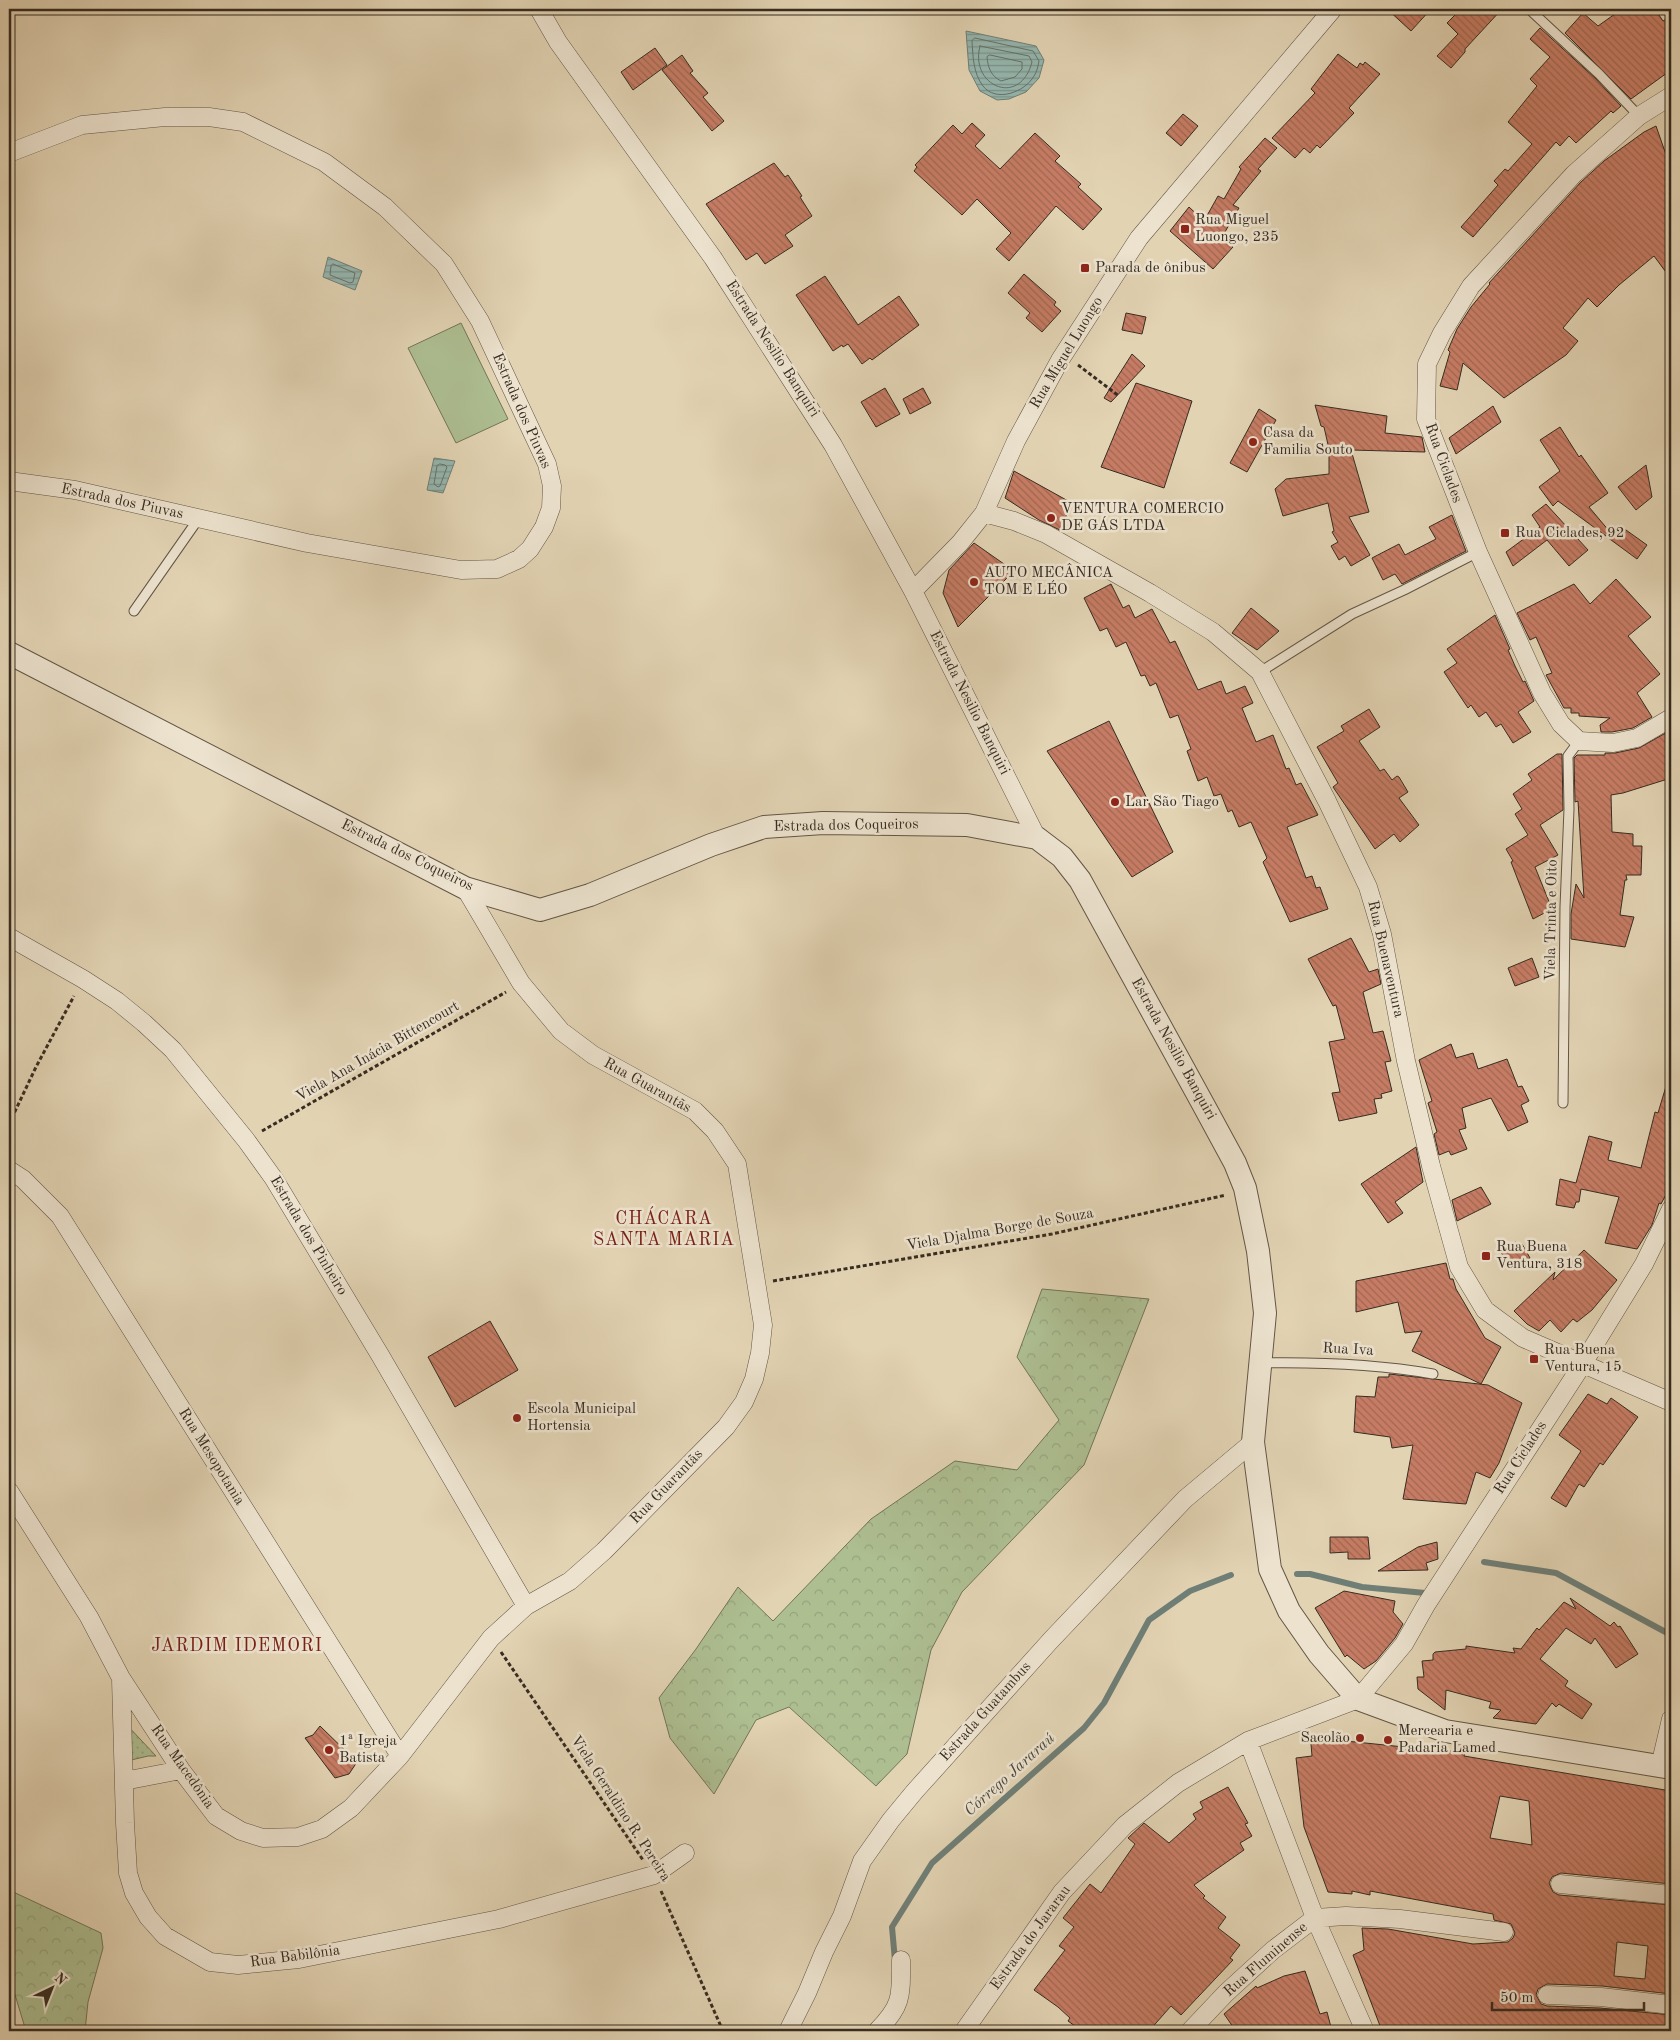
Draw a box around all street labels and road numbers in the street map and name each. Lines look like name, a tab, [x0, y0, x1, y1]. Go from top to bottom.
street label: Estrada Nesilio Banquiri	[722, 278, 822, 420]
street label: Rua Miguel Luongo	[1028, 295, 1106, 411]
street label: Estrada dos Piuvas	[489, 351, 553, 471]
street label: Rua Ciclades	[1422, 421, 1464, 505]
street label: Estrada dos Piuvas	[59, 482, 185, 522]
street label: Estrada Nesilio Banquiri	[926, 629, 1012, 777]
street label: Estrada dos Coqueiros	[338, 817, 476, 895]
street label: Estrada dos Coqueiros	[773, 817, 919, 835]
street label: Viela Trinta e Oito	[1543, 859, 1561, 981]
street label: Rua Buenaventura	[1364, 899, 1406, 1020]
street label: Estrada Nesilio Banquiri	[1128, 976, 1218, 1122]
street label: Viela Ana Inácia Bittencourt	[294, 999, 462, 1105]
street label: Rua Guarantãs	[601, 1056, 693, 1116]
street label: Estrada dos Pinheiro	[267, 1174, 349, 1298]
street label: Viela Djalma Borge de Souza	[905, 1206, 1095, 1254]
street label: Rua Iva	[1322, 1341, 1375, 1359]
street label: Rua Mesopotania	[175, 1406, 247, 1509]
street label: Rua Ciclades	[1492, 1419, 1550, 1497]
street label: Rua Guarantãs	[628, 1447, 706, 1527]
street label: Estrada Guatambus	[938, 1659, 1034, 1765]
street label: Rua Macedônia	[148, 1722, 217, 1812]
street label: Viela Geraldino R. Pereira	[567, 1733, 673, 1885]
street label: Estrada do Jararau	[988, 1883, 1074, 1993]
street label: Rua Fluminense	[1221, 1920, 1311, 2000]
street label: Rua Babilônia	[249, 1943, 342, 1971]

